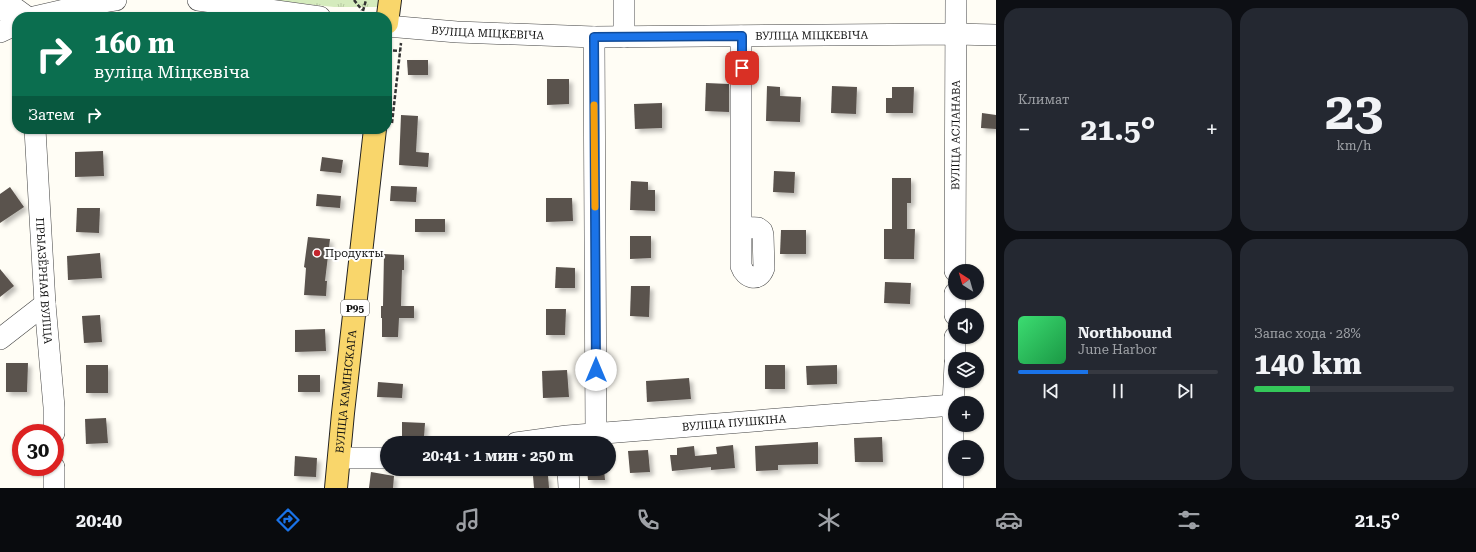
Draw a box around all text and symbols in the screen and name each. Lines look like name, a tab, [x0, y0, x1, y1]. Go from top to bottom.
street label: ВУЛІЦА МІЦКЕВІЧА	[431, 23, 545, 42]
text: 160 m	[94, 27, 175, 60]
icon: right	[28, 28, 80, 80]
street label: ВУЛІЦА МІЦКЕВІЧА	[755, 28, 868, 42]
pin	[725, 51, 759, 85]
icon: arrive	[731, 57, 753, 79]
text: вуліца Міцкевіча	[94, 61, 250, 82]
street label: ВУЛІЦА АСЛАНАВА	[949, 80, 962, 190]
text: 23	[1325, 81, 1383, 142]
text: Климат	[1018, 92, 1069, 107]
icon: right	[83, 104, 105, 126]
text: Затем	[28, 106, 75, 124]
text: 21.5°	[1081, 112, 1155, 147]
text: −	[1018, 117, 1030, 142]
text: +	[1206, 117, 1218, 142]
text: km/h	[1337, 138, 1371, 153]
street label: ПРЫАЗЁРНАЯ ВУЛІЦА	[34, 217, 55, 345]
place label: Продукты	[325, 247, 383, 260]
marker: Продукты	[312, 248, 322, 258]
north arrow	[948, 264, 984, 300]
map controls	[948, 264, 984, 476]
road number: Р95	[341, 300, 369, 316]
button: sound	[948, 308, 984, 344]
text: Northbound	[1078, 324, 1172, 342]
text: Запас хода · 28%	[1254, 326, 1361, 341]
street label: ВУЛІЦА КАМІНСКАГА	[333, 329, 359, 454]
text: June Harbor	[1078, 342, 1157, 357]
text: 140 km	[1254, 346, 1362, 381]
position arrow	[575, 349, 617, 391]
button: layers	[948, 352, 984, 388]
icon: previous	[1040, 380, 1062, 402]
icon: pause	[1107, 380, 1129, 402]
icon: next	[1174, 380, 1196, 402]
button: +	[948, 396, 984, 432]
street label: ВУЛІЦА ПУШКІНА	[681, 412, 787, 433]
speed limit sign: 30	[12, 424, 64, 476]
button: −	[948, 440, 984, 476]
text: 20:41 · 1 мин · 250 m	[422, 447, 574, 465]
icon: directions	[274, 506, 302, 534]
icon: music	[454, 506, 482, 534]
icon: phone	[634, 506, 662, 534]
icon: climate	[815, 506, 843, 534]
icon: car	[995, 506, 1023, 534]
icon: filters	[1175, 506, 1203, 534]
text: 20:40	[76, 510, 122, 531]
text: 21.5°	[1355, 510, 1400, 531]

